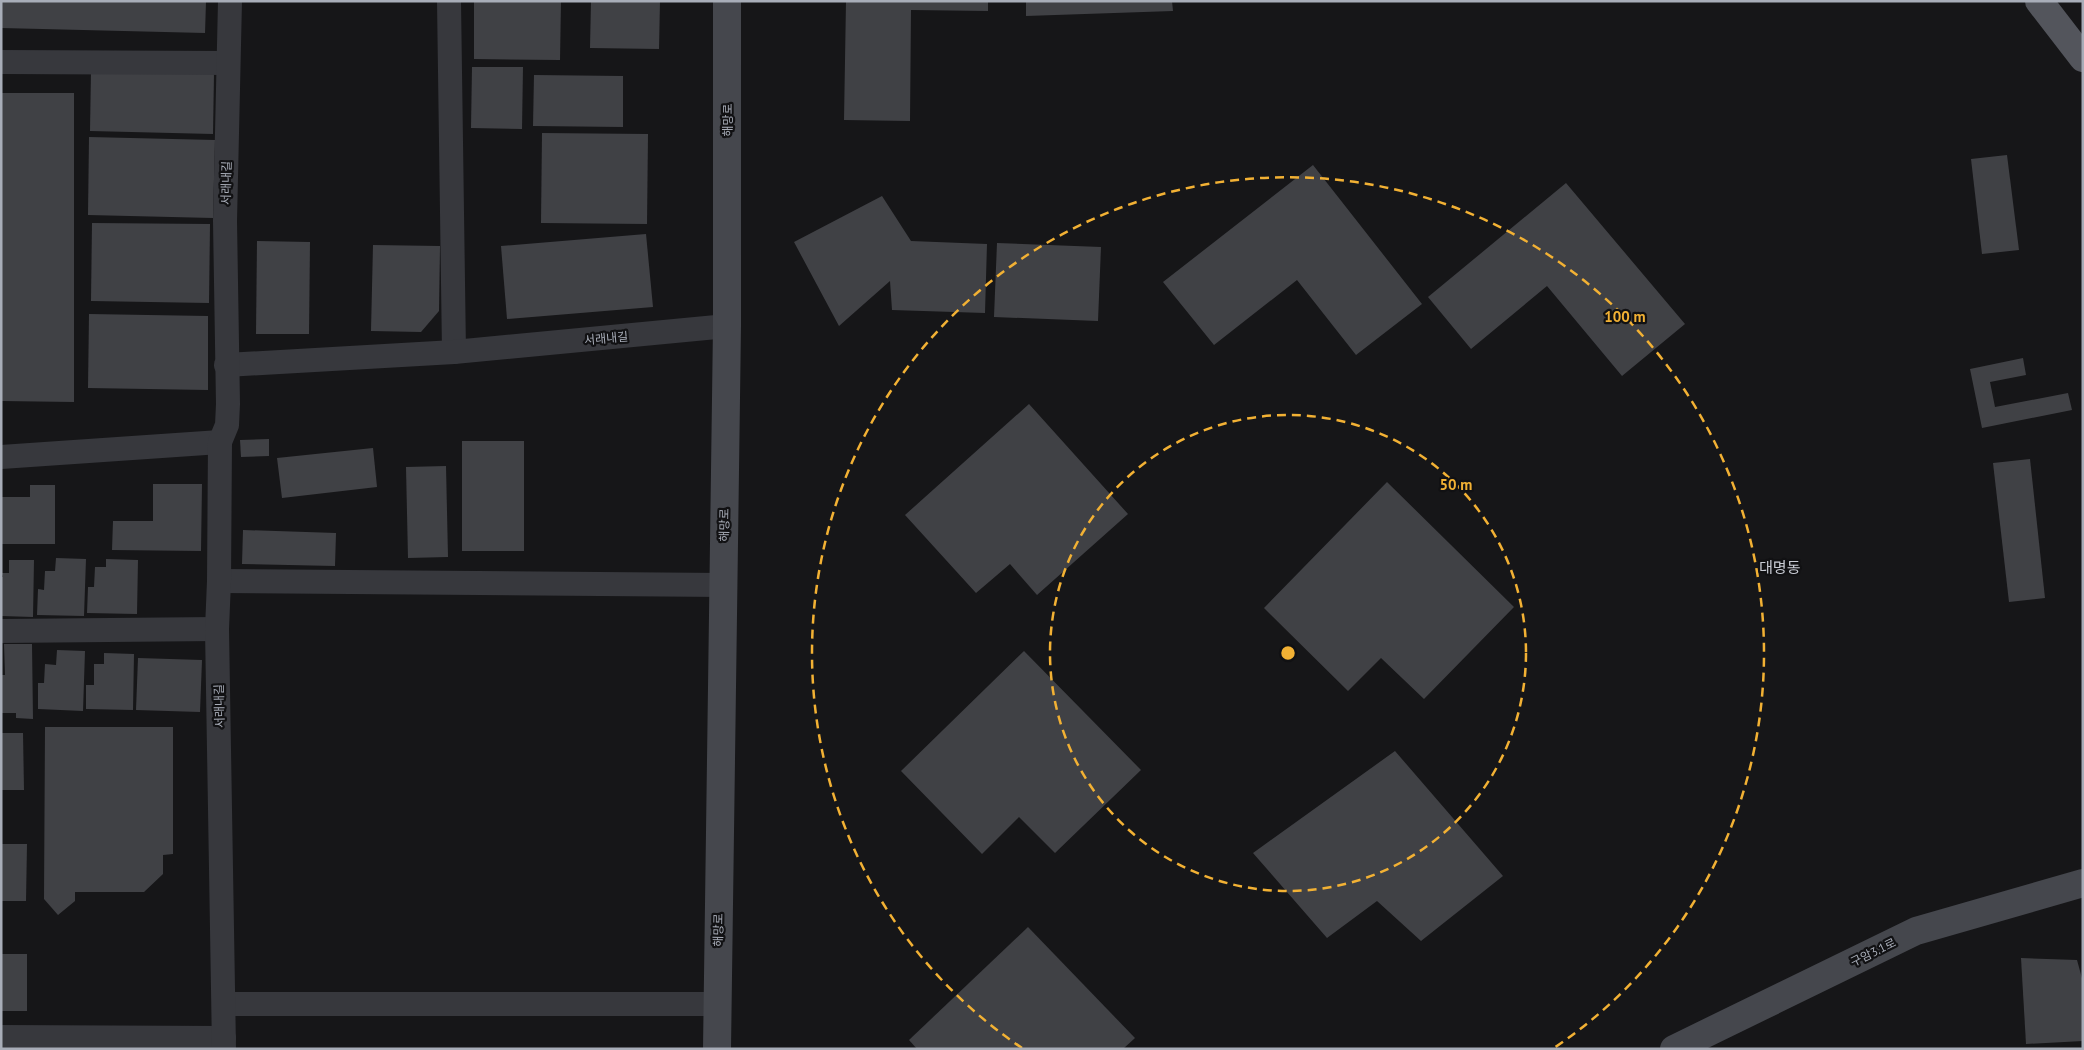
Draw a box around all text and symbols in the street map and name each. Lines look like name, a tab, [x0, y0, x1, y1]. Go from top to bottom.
street label: 해망로	[720, 103, 735, 137]
street label: 서래내길	[218, 161, 234, 205]
text: 100 m	[1604, 307, 1646, 326]
street label: 서래내길	[583, 329, 629, 347]
text: 50 m	[1440, 475, 1472, 494]
street label: 해망로	[716, 508, 732, 542]
district label: 대명동	[1759, 558, 1801, 577]
centre of rings	[1279, 644, 1297, 662]
street label: 서래내길	[211, 684, 227, 728]
street label: 해망로	[710, 913, 726, 947]
street label: 구암3.1로	[1848, 935, 1898, 969]

